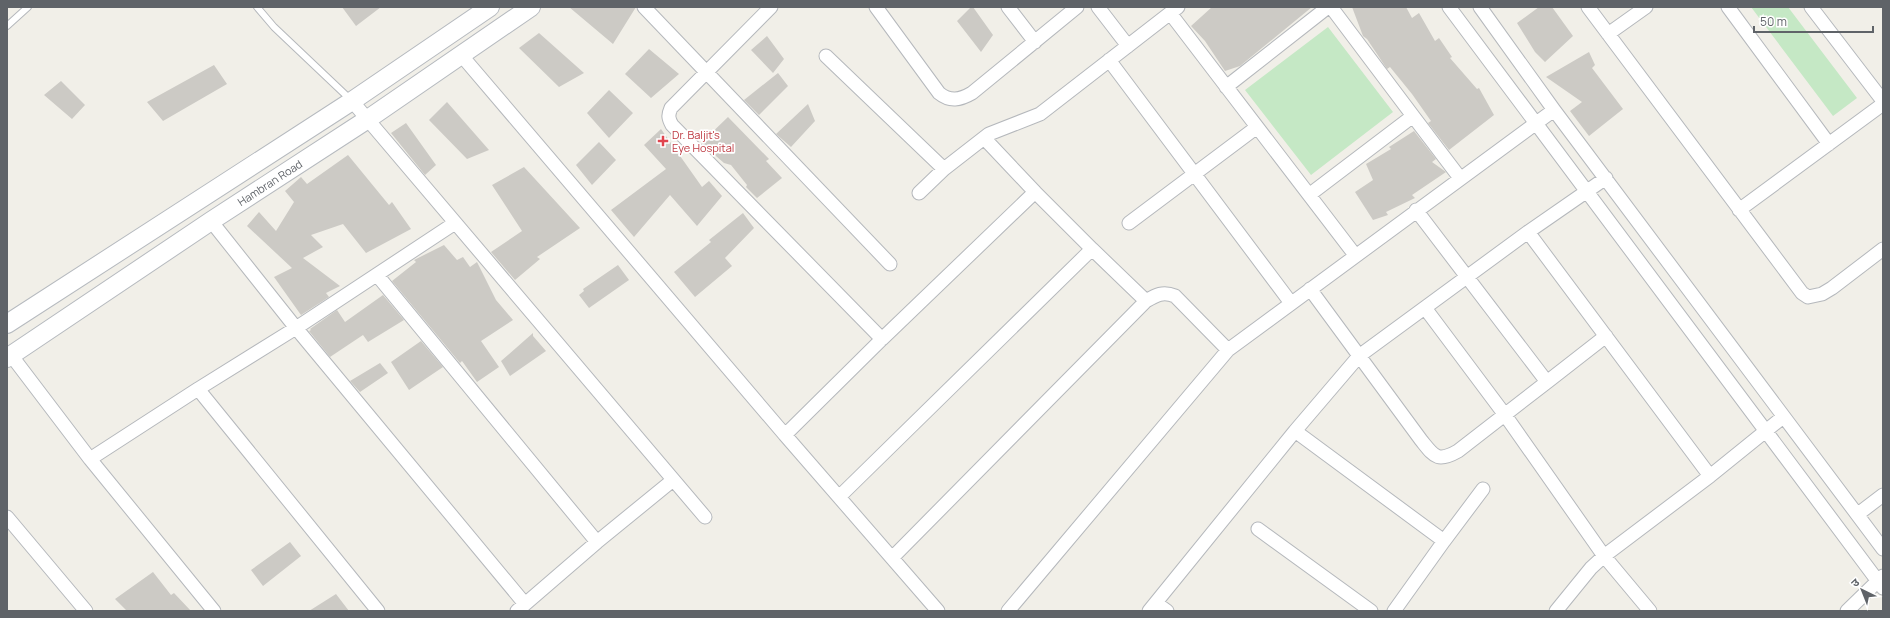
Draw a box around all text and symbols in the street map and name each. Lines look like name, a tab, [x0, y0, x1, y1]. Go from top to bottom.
scale bar	[1754, 8, 1873, 34]
text: 50 m	[1760, 13, 1787, 30]
place label: Dr. Baljit's Eye Hospital	[672, 127, 734, 155]
marker: Dr. Baljit's Eye Hospital	[657, 135, 669, 147]
street label: Hambran Road	[235, 156, 305, 209]
north arrow	[1842, 570, 1882, 610]
text: उ	[1847, 574, 1863, 590]

